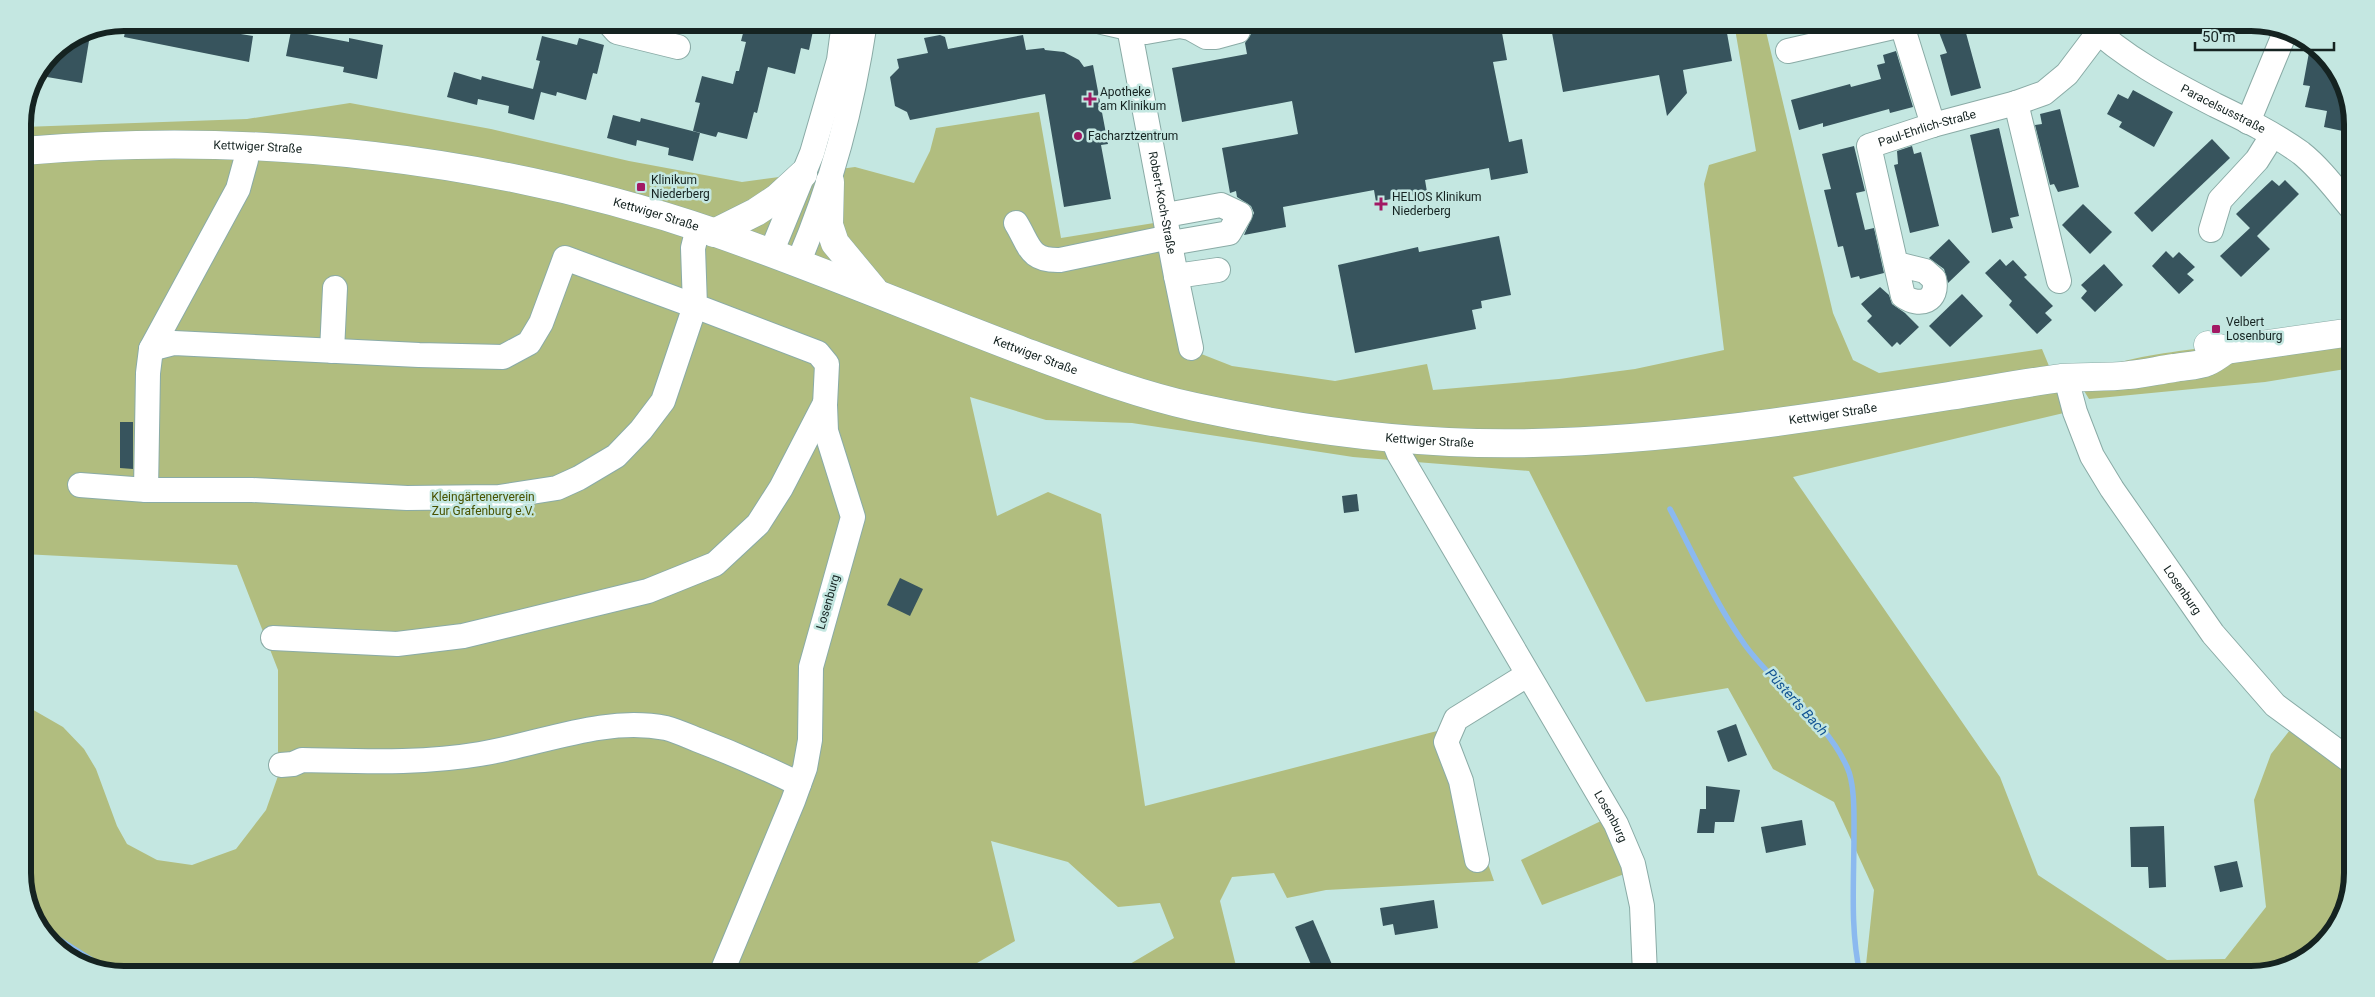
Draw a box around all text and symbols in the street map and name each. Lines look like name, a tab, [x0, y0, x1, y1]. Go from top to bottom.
scale bar	[2195, 20, 2334, 52]
text: 50 m	[2202, 28, 2236, 46]
street label: Paracelsusstraße	[2178, 81, 2268, 136]
place label: Apotheke am Klinikum	[1100, 85, 1166, 113]
marker: Apotheke am Klinikum	[1084, 93, 1096, 105]
street label: Paul-Ehrlich-Straße	[1876, 107, 1978, 149]
place label: Facharztzentrum	[1088, 129, 1178, 143]
marker: Facharztzentrum	[1072, 130, 1084, 142]
street label: Kettwiger Straße	[213, 138, 303, 156]
street label: Robert-Koch-Straße	[1146, 150, 1179, 255]
place label: Klinikum Niederberg	[651, 173, 710, 201]
marker: Klinikum Niederberg	[635, 181, 647, 193]
place label: HELIOS Klinikum Niederberg	[1392, 190, 1482, 218]
street label: Kettwiger Straße	[612, 195, 701, 234]
marker: HELIOS Klinikum Niederberg	[1374, 197, 1388, 211]
place label: Velbert Losenburg	[2226, 315, 2283, 343]
marker: Velbert Losenburg	[2210, 323, 2222, 335]
street label: Kettwiger Straße	[991, 333, 1079, 378]
street label: Kettwiger Straße	[1788, 401, 1878, 427]
street label: Kettwiger Straße	[1385, 431, 1474, 450]
park label: Kleingärtenerverein Zur Grafenburg e.V.	[431, 490, 535, 518]
street label: Losenburg	[2160, 563, 2204, 617]
street label: Losenburg	[813, 573, 843, 631]
water label: Püsterts Bach	[1763, 665, 1831, 739]
street label: Losenburg	[1591, 788, 1630, 844]

